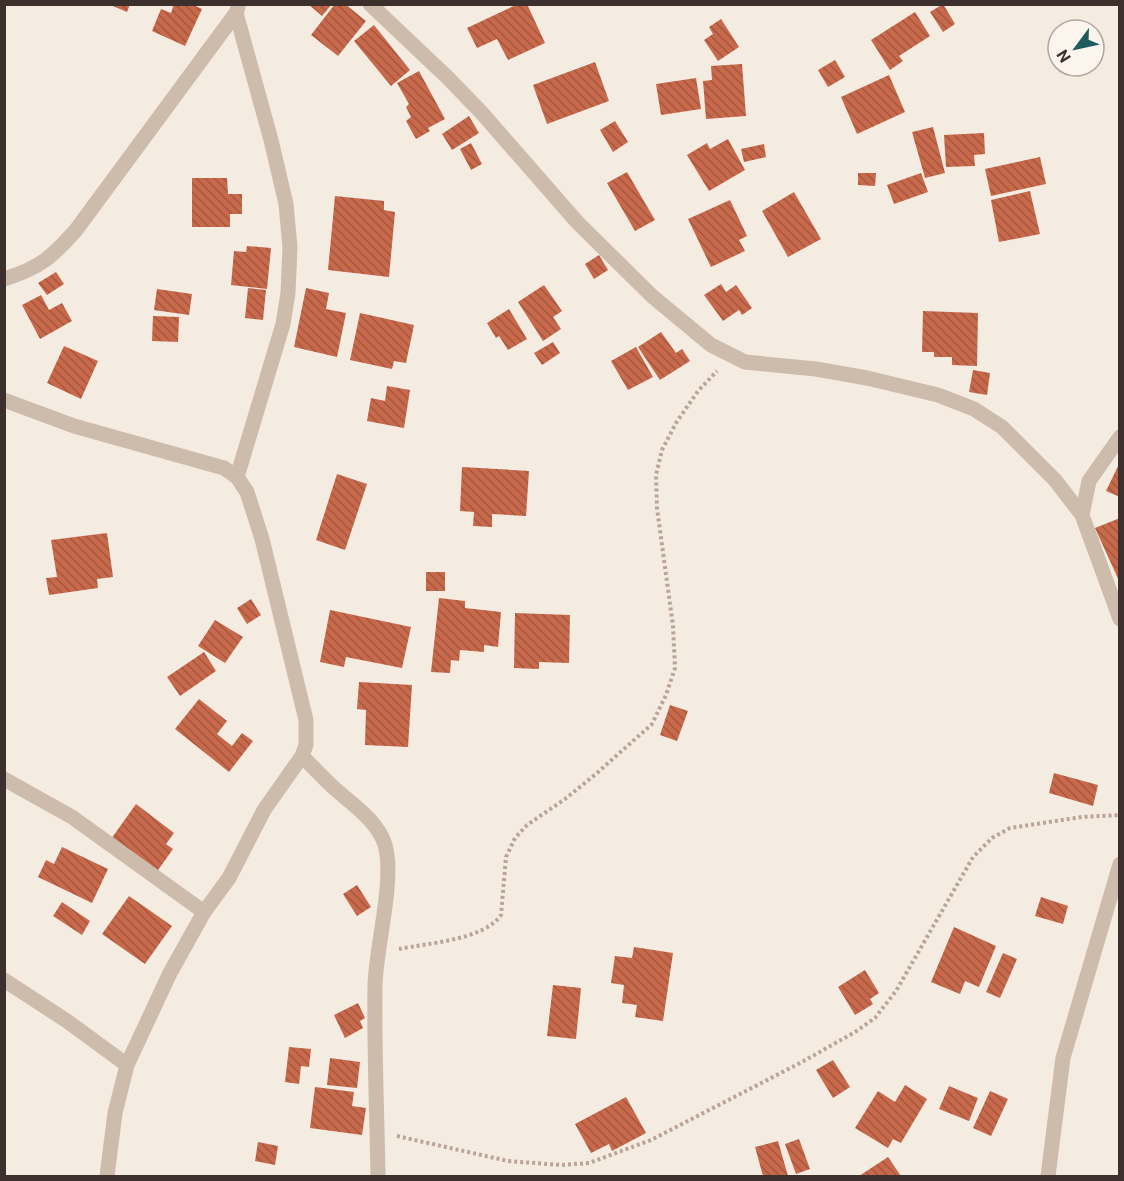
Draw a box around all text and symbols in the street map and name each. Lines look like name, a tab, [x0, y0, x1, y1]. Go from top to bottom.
north arrow	[1046, 18, 1106, 78]
text: N	[1053, 46, 1075, 66]

